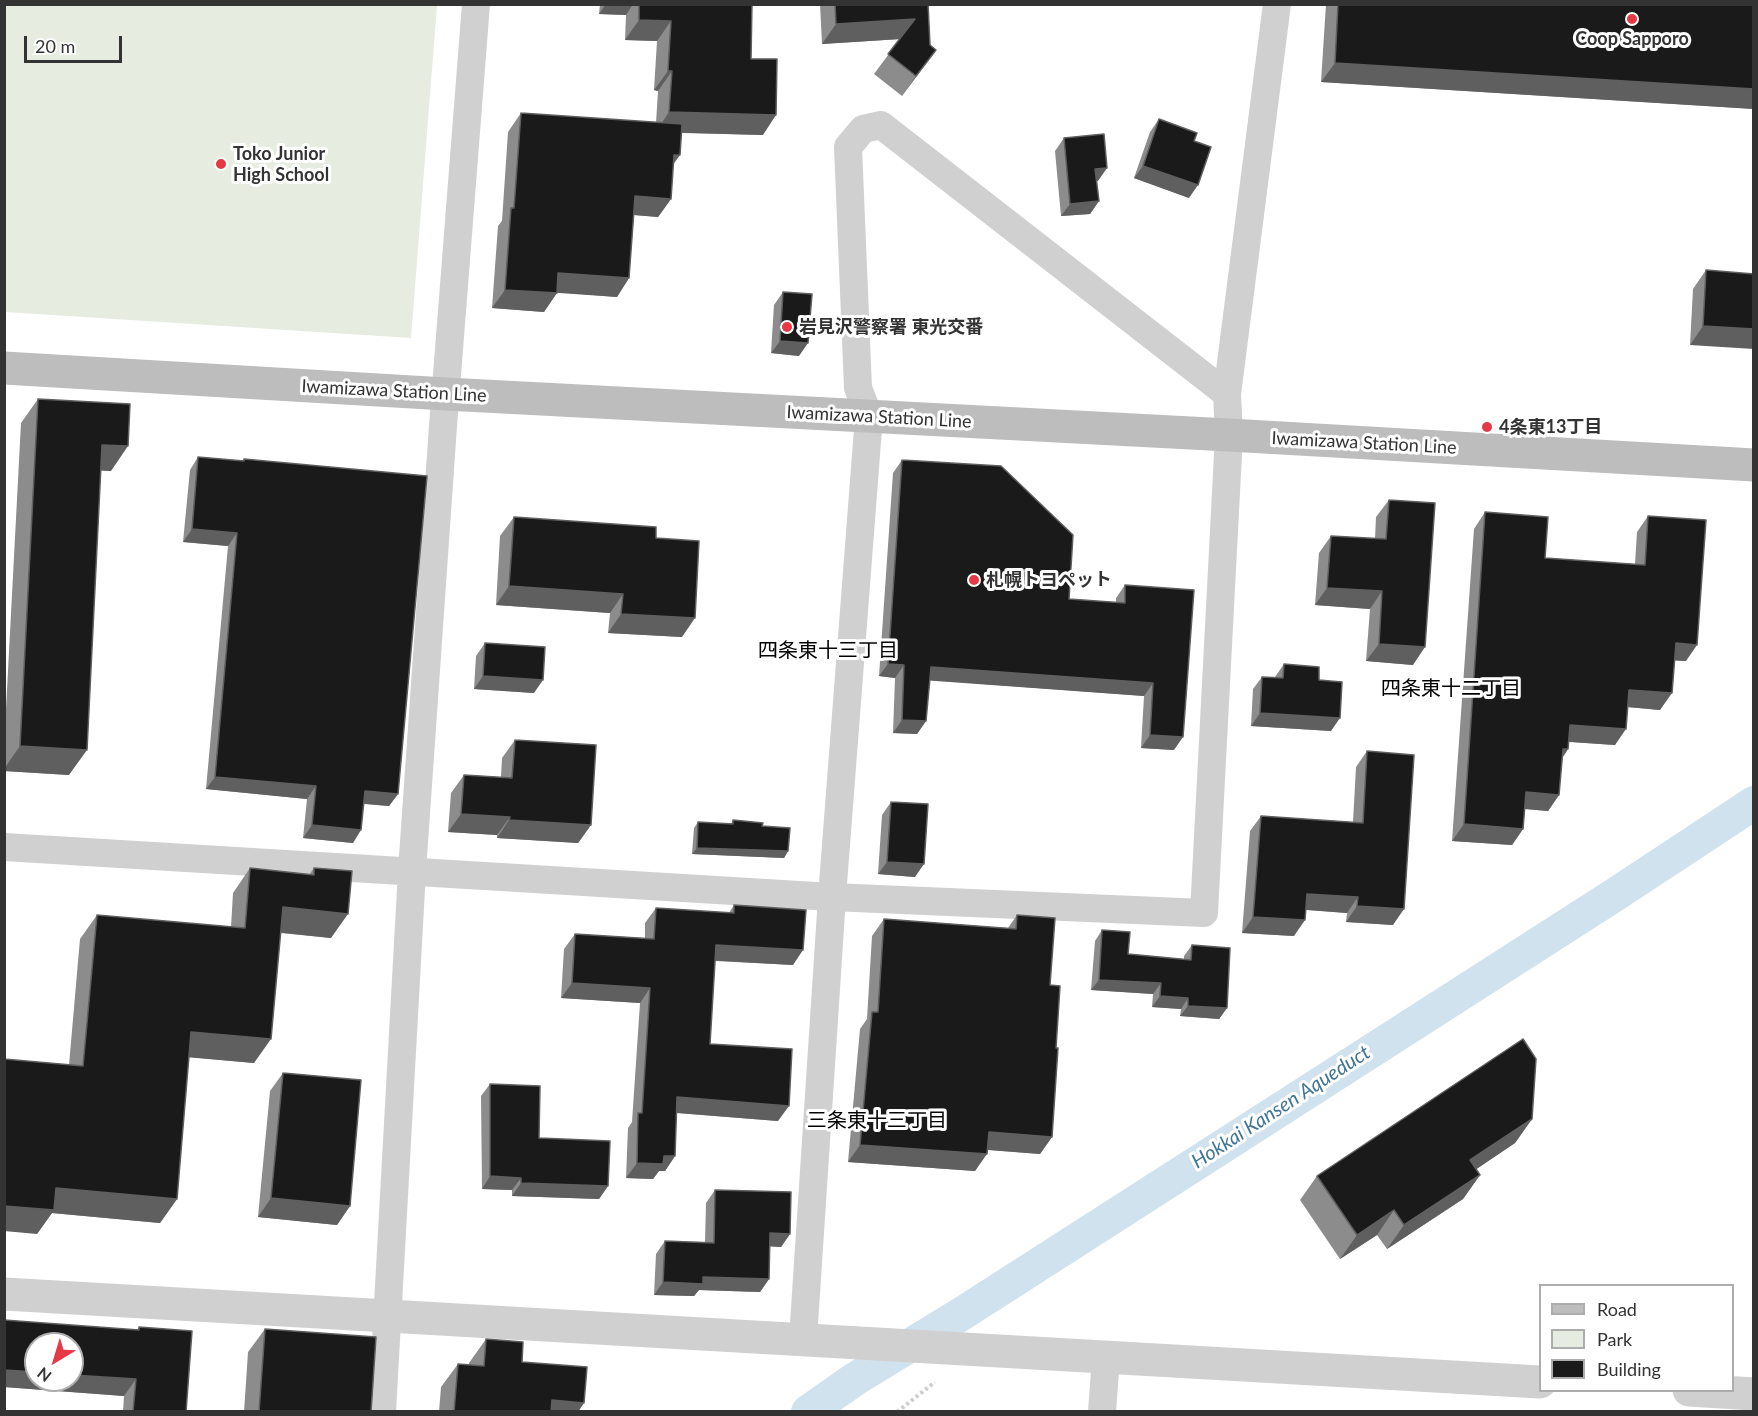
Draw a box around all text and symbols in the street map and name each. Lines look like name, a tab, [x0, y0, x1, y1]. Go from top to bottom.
marker: Coop Sapporo	[1625, 12, 1639, 26]
scale bar	[27, 24, 124, 62]
place label: Coop Sapporo	[1575, 28, 1689, 50]
text: 20 m	[35, 35, 75, 57]
place label: Toko Junior High School	[233, 143, 329, 186]
marker: Toko Junior High School	[214, 157, 228, 171]
place label: 岩見沢警察署 東光交番	[799, 316, 983, 338]
marker: 岩見沢警察署 東光交番	[780, 320, 794, 334]
street label: Iwamizawa Station Line	[301, 375, 487, 407]
street label: Iwamizawa Station Line	[786, 401, 972, 433]
place label: 4条東13丁目	[1499, 416, 1602, 438]
marker: 4条東13丁目	[1480, 420, 1494, 434]
street label: Iwamizawa Station Line	[1271, 427, 1457, 459]
place label: 札幌トヨペット	[986, 569, 1112, 591]
marker: 札幌トヨペット	[967, 573, 981, 587]
district label: 四条東十三丁目	[758, 639, 898, 663]
district label: 四条東十二丁目	[1381, 677, 1521, 701]
water label: Hokkai Kansen Aqueduct	[1187, 1040, 1375, 1174]
district label: 三条東十三丁目	[807, 1109, 947, 1133]
legend	[1539, 1284, 1734, 1392]
text: Road	[1597, 1298, 1637, 1320]
text: Park	[1597, 1328, 1632, 1350]
north arrow	[24, 1332, 84, 1392]
text: Building	[1597, 1358, 1661, 1380]
text: N	[33, 1364, 55, 1386]

